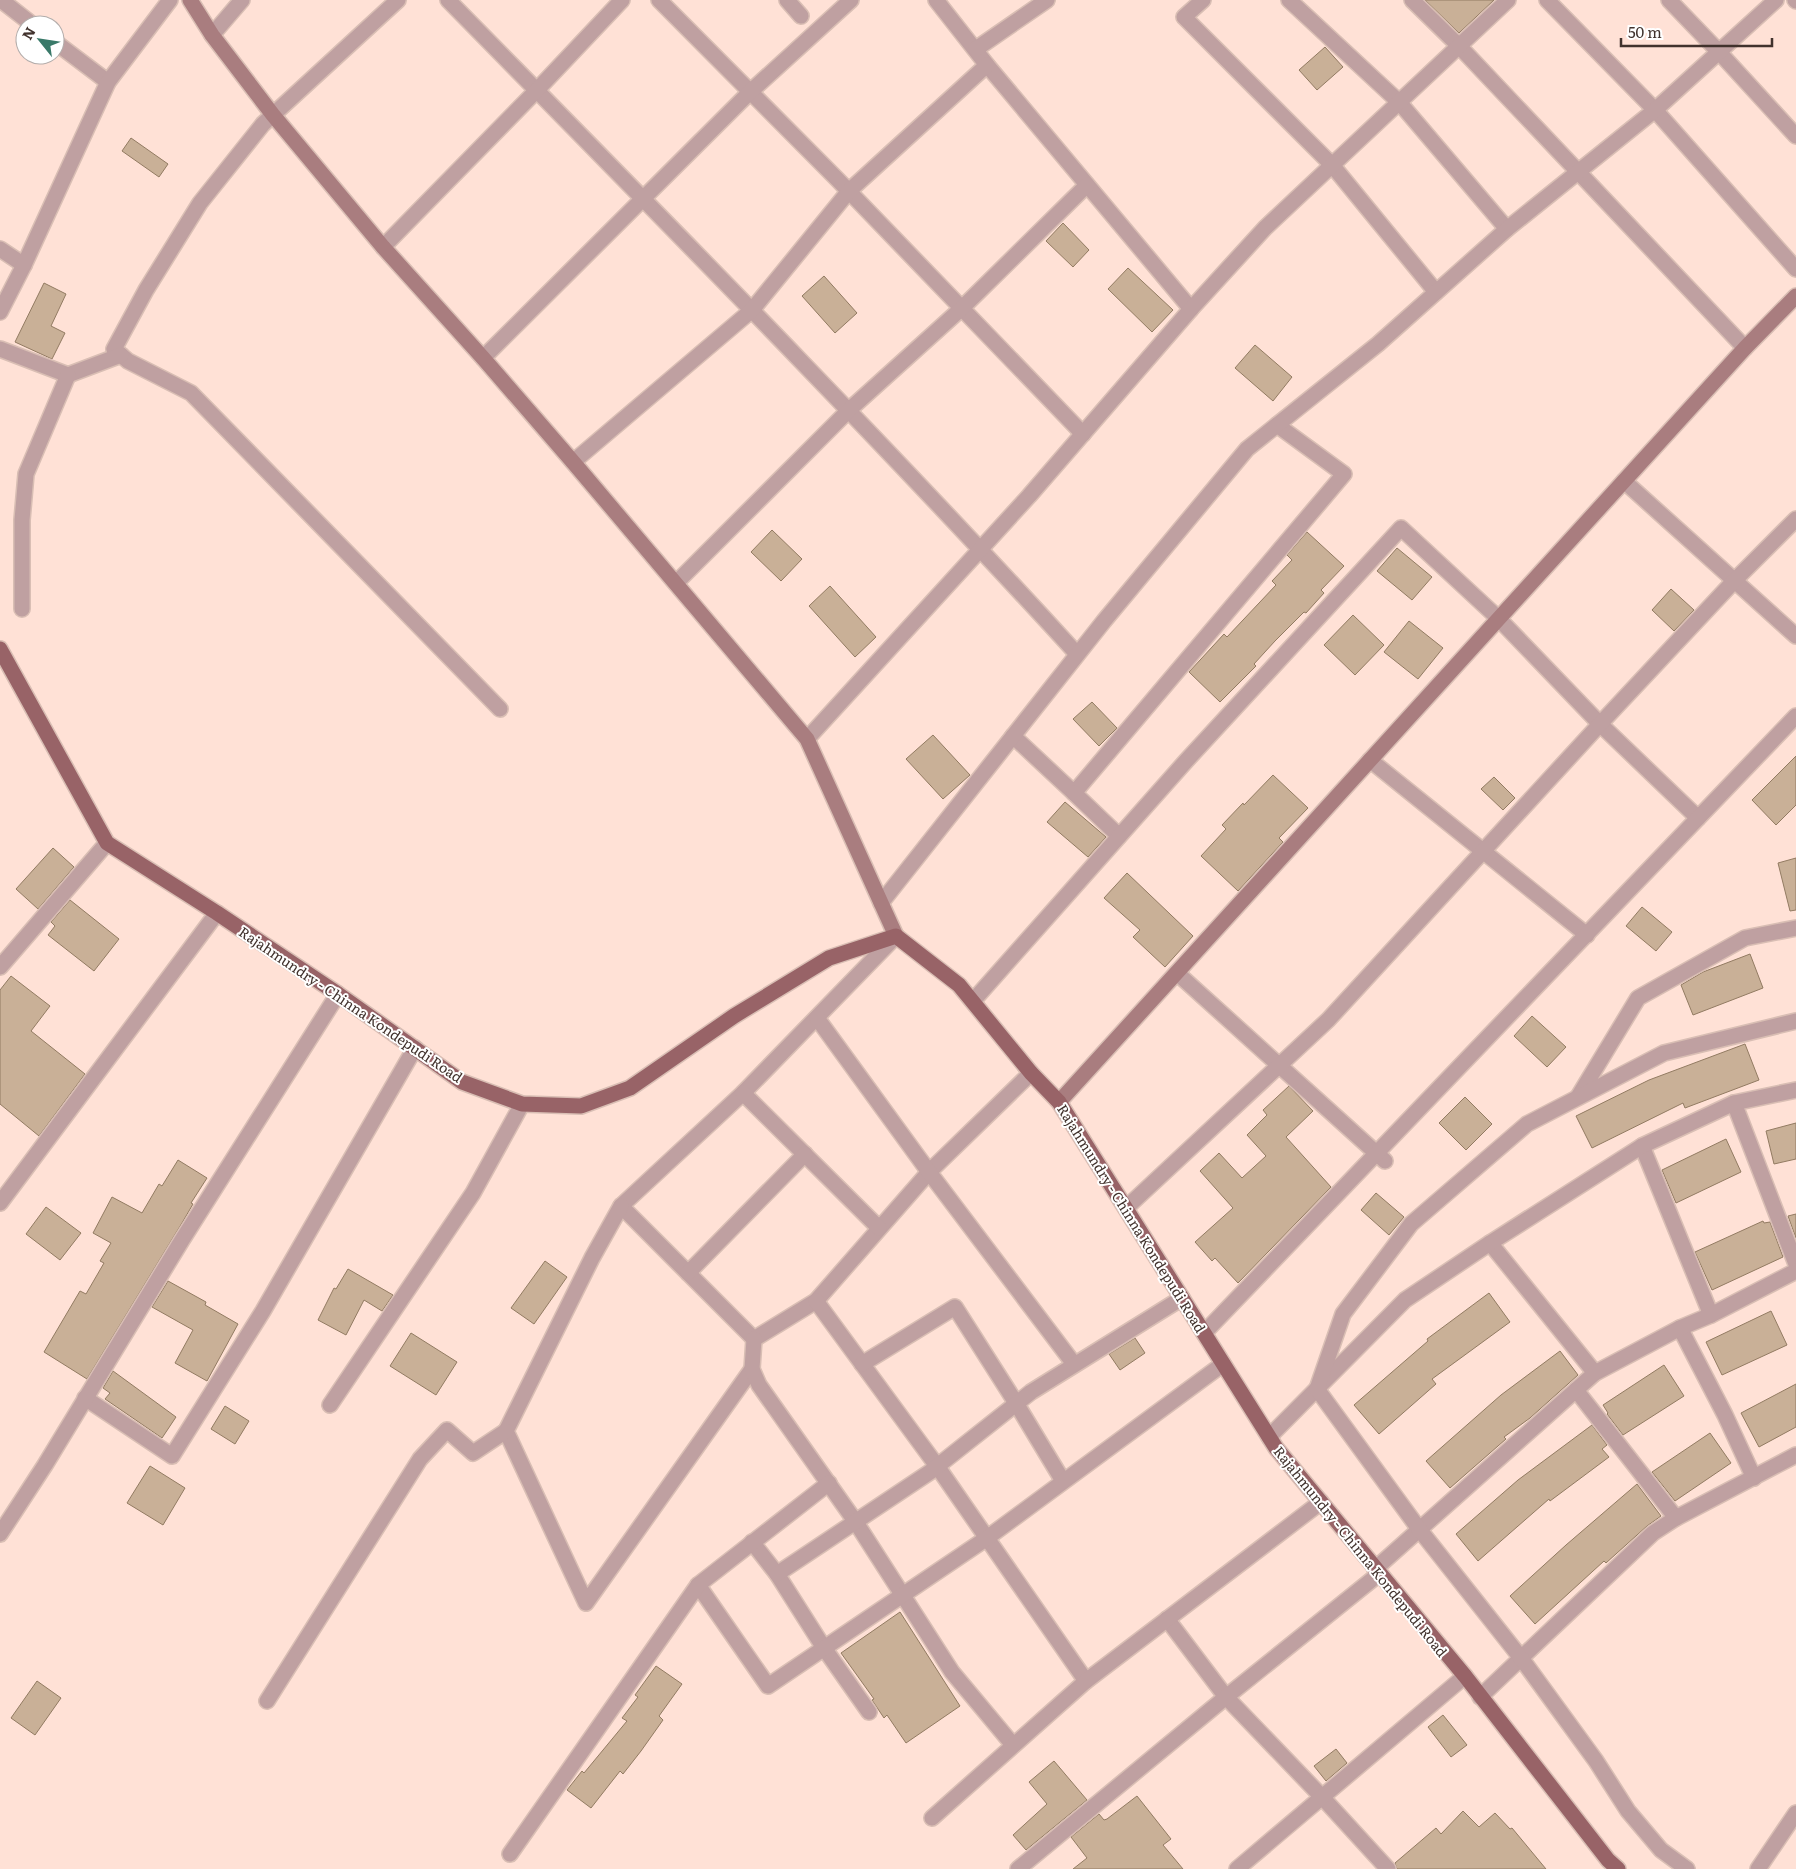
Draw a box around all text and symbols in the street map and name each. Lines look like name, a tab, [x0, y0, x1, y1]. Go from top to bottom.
north arrow	[15, 15, 65, 65]
scale bar	[1621, 15, 1772, 47]
text: 50 m	[1628, 20, 1662, 43]
text: N	[16, 23, 40, 43]
street label: Rajahmundry - Chinna Kondepudi Road	[235, 921, 467, 1087]
street label: Rajahmundry - Chinna Kondepudi Road	[1053, 1100, 1211, 1336]
street label: Rajahmundry - Chinna Kondepudi Road	[1270, 1441, 1453, 1661]

